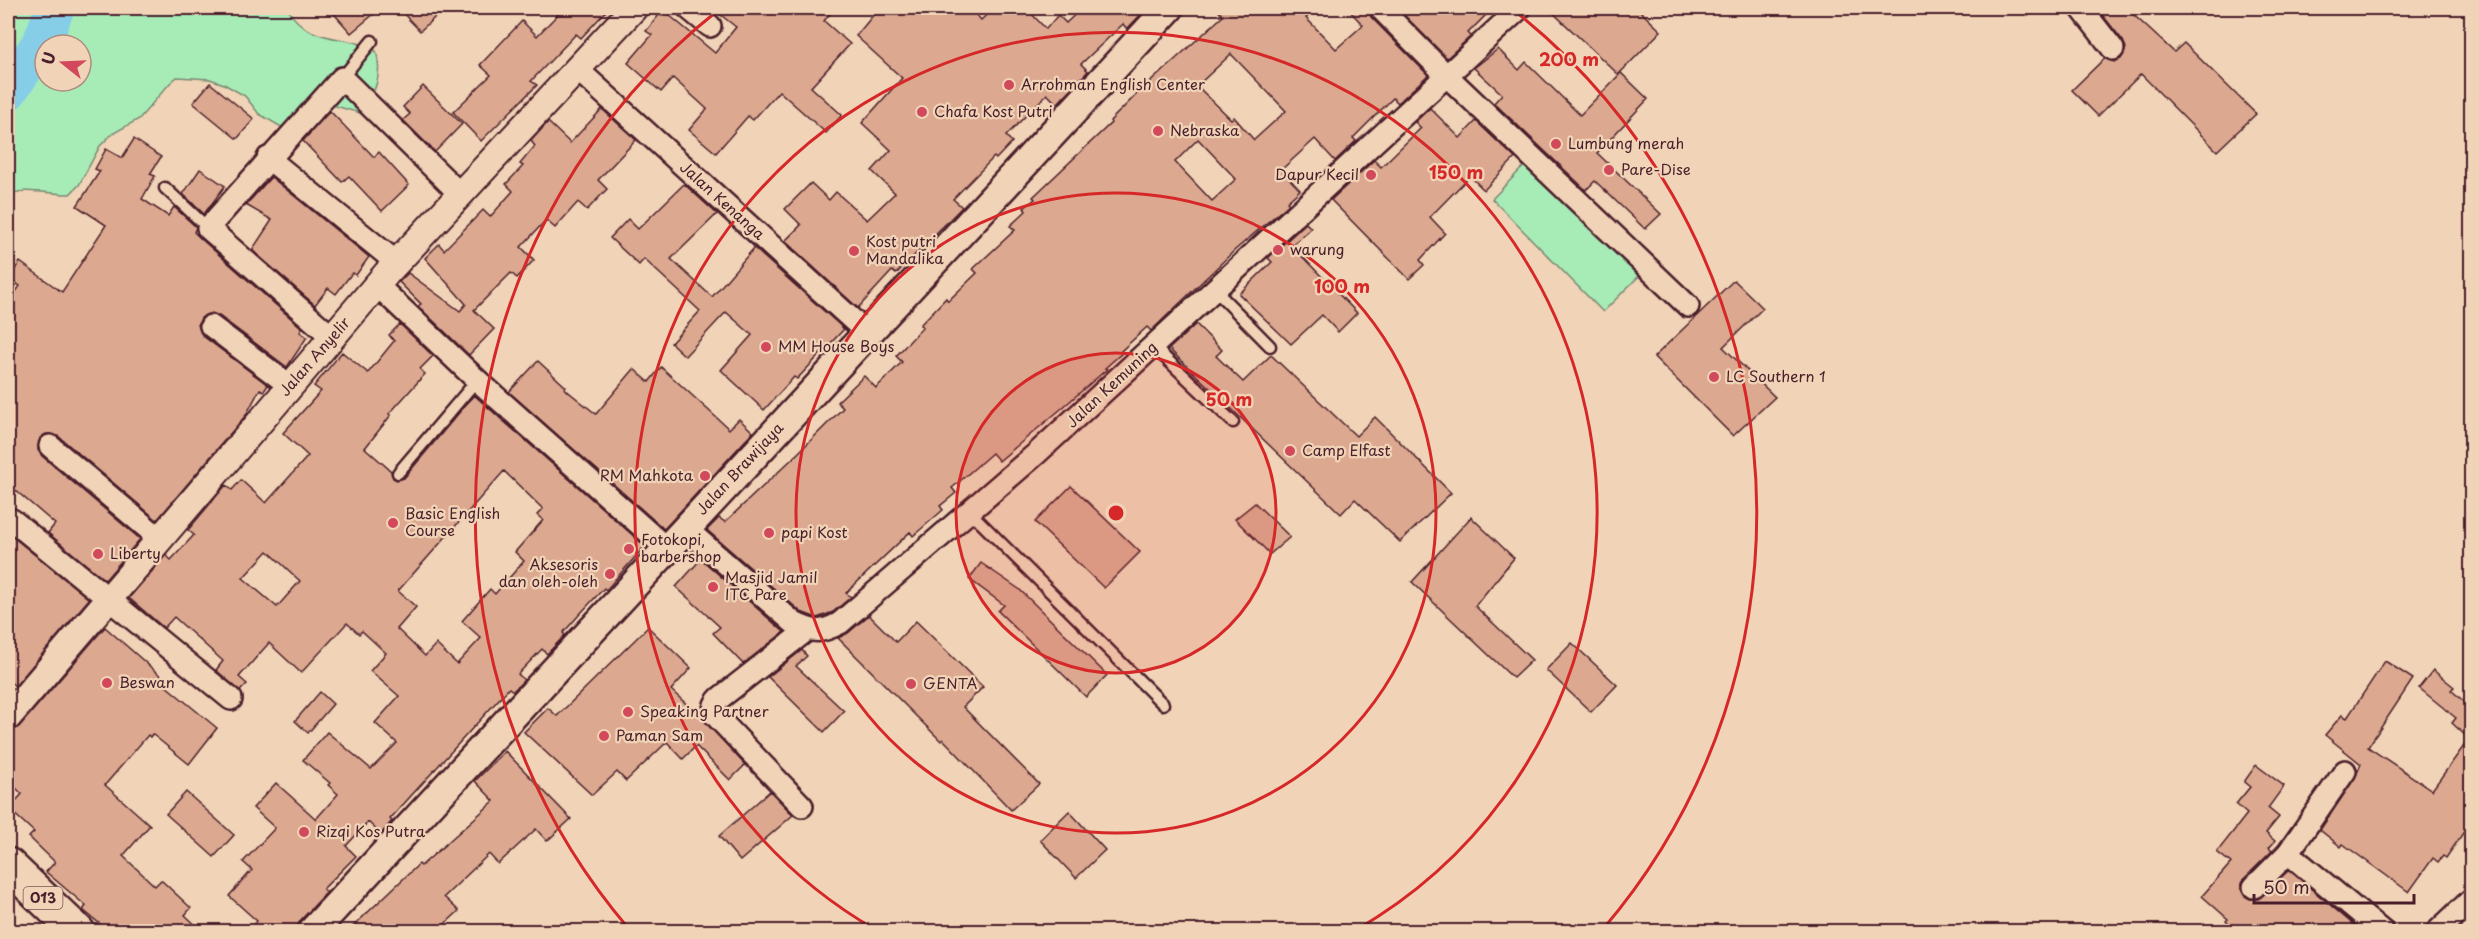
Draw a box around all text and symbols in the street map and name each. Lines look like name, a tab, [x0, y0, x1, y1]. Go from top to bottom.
north arrow	[33, 33, 93, 93]
text: 200 m	[1539, 45, 1599, 72]
text: U	[34, 49, 61, 68]
place label: Arrohman English Center	[1021, 72, 1205, 95]
marker: Arrohman English Center	[1002, 78, 1016, 92]
place label: Chafa Kost Putri	[934, 99, 1053, 122]
marker: Chafa Kost Putri	[915, 105, 929, 119]
place label: Nebraska	[1170, 118, 1240, 141]
marker: Nebraska	[1151, 124, 1165, 138]
place label: Lumbung merah	[1568, 131, 1684, 154]
marker: Lumbung merah	[1549, 137, 1563, 151]
street label: Jalan Kenanga	[675, 155, 771, 245]
place label: Pare-Dise	[1621, 157, 1691, 180]
text: 150 m	[1429, 158, 1483, 185]
place label: Dapur Kecil	[1275, 162, 1359, 185]
marker: Pare-Dise	[1602, 163, 1616, 177]
marker: Dapur Kecil	[1364, 168, 1378, 182]
place label: Kost putri Mandalika	[866, 229, 944, 269]
place label: warung	[1290, 237, 1344, 260]
marker: warung	[1271, 243, 1285, 257]
marker: Kost putri Mandalika	[847, 244, 861, 258]
text: 100 m	[1314, 272, 1370, 299]
street label: Jalan Anyelir	[273, 311, 355, 401]
place label: MM House Boys	[778, 334, 895, 357]
street label: Jalan Kemuning	[1060, 335, 1162, 432]
marker: MM House Boys	[759, 340, 773, 354]
place label: LC Southern 1	[1726, 364, 1826, 387]
marker: LC Southern 1	[1707, 370, 1721, 384]
text: 50 m	[1206, 385, 1252, 412]
street label: Jalan Brawijaya	[690, 416, 789, 520]
place label: Camp Elfast	[1302, 438, 1390, 461]
marker: Camp Elfast	[1283, 444, 1297, 458]
place label: RM Mahkota	[600, 463, 694, 486]
marker: RM Mahkota	[698, 469, 712, 483]
place label: Basic English Course	[405, 501, 500, 541]
centre of rings	[1106, 503, 1126, 523]
marker: Basic English Course	[386, 516, 400, 530]
place label: papi Kost	[781, 520, 848, 543]
marker: papi Kost	[762, 526, 776, 540]
place label: Fotokopi, barbershop	[641, 527, 721, 567]
place label: Liberty	[110, 541, 161, 564]
marker: Fotokopi, barbershop	[622, 542, 636, 556]
marker: Liberty	[91, 547, 105, 561]
place label: Aksesoris dan oleh-oleh	[499, 552, 598, 592]
place label: Masjid Jamil ITC Pare	[725, 565, 818, 605]
marker: Aksesoris dan oleh-oleh	[603, 567, 617, 581]
marker: Masjid Jamil ITC Pare	[706, 580, 720, 594]
place label: Beswan	[119, 670, 175, 693]
place label: GENTA	[923, 671, 978, 694]
marker: Beswan	[100, 676, 114, 690]
marker: GENTA	[904, 677, 918, 691]
place label: Speaking Partner	[640, 699, 769, 722]
marker: Speaking Partner	[621, 705, 635, 719]
place label: Paman Sam	[616, 723, 703, 746]
marker: Paman Sam	[597, 729, 611, 743]
place label: Rizqi Kos Putra	[316, 819, 426, 842]
marker: Rizqi Kos Putra	[297, 825, 311, 839]
scale bar	[2254, 867, 2414, 905]
text: 50 m	[2263, 873, 2310, 900]
road number: 013	[24, 887, 63, 909]

